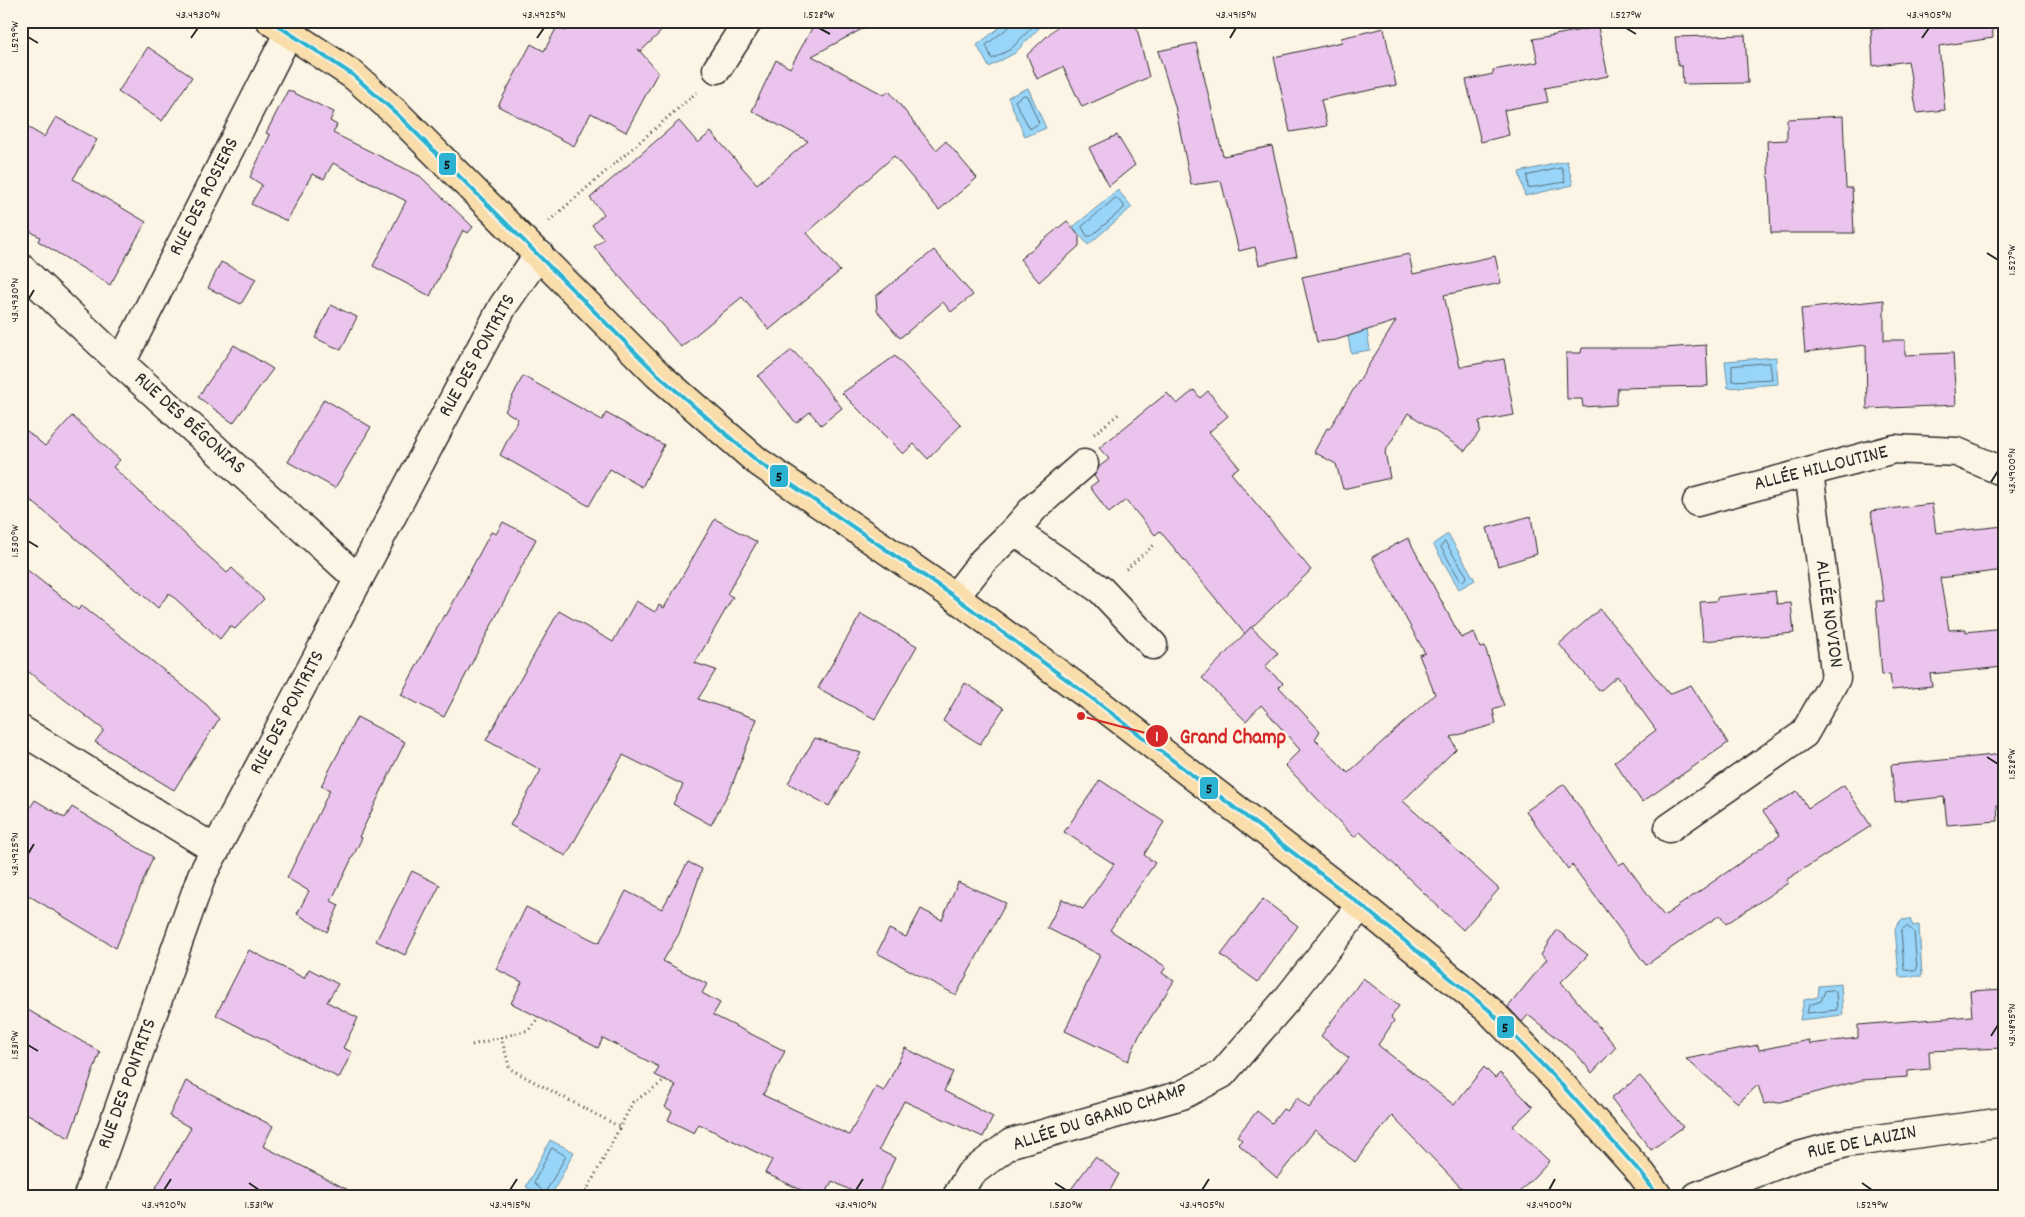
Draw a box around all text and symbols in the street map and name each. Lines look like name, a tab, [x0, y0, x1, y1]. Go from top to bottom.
text: 43.4930°N	[176, 7, 220, 24]
text: 43.4925°N	[522, 7, 566, 24]
text: 1.528°W	[804, 7, 835, 24]
text: 43.4915°N	[1216, 7, 1256, 24]
text: 1.527°W	[1611, 7, 1641, 24]
text: 43.4905°N	[1907, 7, 1951, 24]
text: 1.529°W	[7, 21, 24, 53]
street label: RUE DES ROSIERS	[163, 133, 247, 261]
line badge: 5	[438, 152, 457, 176]
text: 5	[444, 156, 451, 176]
text: 1.527°W	[2004, 245, 2021, 275]
text: 43.4930°N	[7, 278, 24, 322]
street label: RUE DES PONTRITS	[433, 289, 523, 423]
street label: RUE DES BÉGONIAS	[127, 366, 251, 482]
street label: ALLÉE HILLOUTINE	[1751, 439, 1891, 499]
text: 43.4900°N	[2004, 448, 2021, 494]
line badge: 5	[769, 464, 789, 488]
text: 5	[776, 468, 783, 488]
text: 1.530°W	[7, 525, 24, 557]
street label: ALLÉE NOVION	[1807, 558, 1849, 670]
street label: RUE DES PONTRITS	[243, 646, 333, 780]
callout: Grand Champ	[1144, 718, 1296, 754]
text: Grand Champ	[1180, 724, 1287, 754]
text: 1	[1155, 727, 1159, 749]
text: 1.528°W	[2004, 748, 2021, 779]
line badge: 5	[1199, 776, 1219, 800]
text: 5	[1206, 780, 1213, 800]
text: 43.4925°N	[7, 832, 24, 876]
text: 43.4895°N	[2004, 1003, 2021, 1046]
street label: RUE DES PONTRITS	[91, 1015, 165, 1153]
line badge: 5	[1496, 1015, 1515, 1039]
text: 5	[1502, 1019, 1509, 1039]
text: 1.531°W	[7, 1030, 24, 1059]
street label: ALLÉE DU GRAND CHAMP	[1009, 1077, 1191, 1159]
street label: RUE DE LAUZIN	[1805, 1119, 1919, 1167]
text: 43.4920°N	[142, 1197, 186, 1214]
text: 1.531°W	[245, 1197, 274, 1214]
text: 43.4915°N	[490, 1197, 530, 1214]
text: 43.4910°N	[835, 1197, 877, 1214]
text: 1.530°W	[1050, 1197, 1082, 1214]
text: 43.4905°N	[1180, 1197, 1224, 1214]
text: 43.4900°N	[1526, 1197, 1572, 1214]
text: 1.529°W	[1856, 1197, 1888, 1214]

